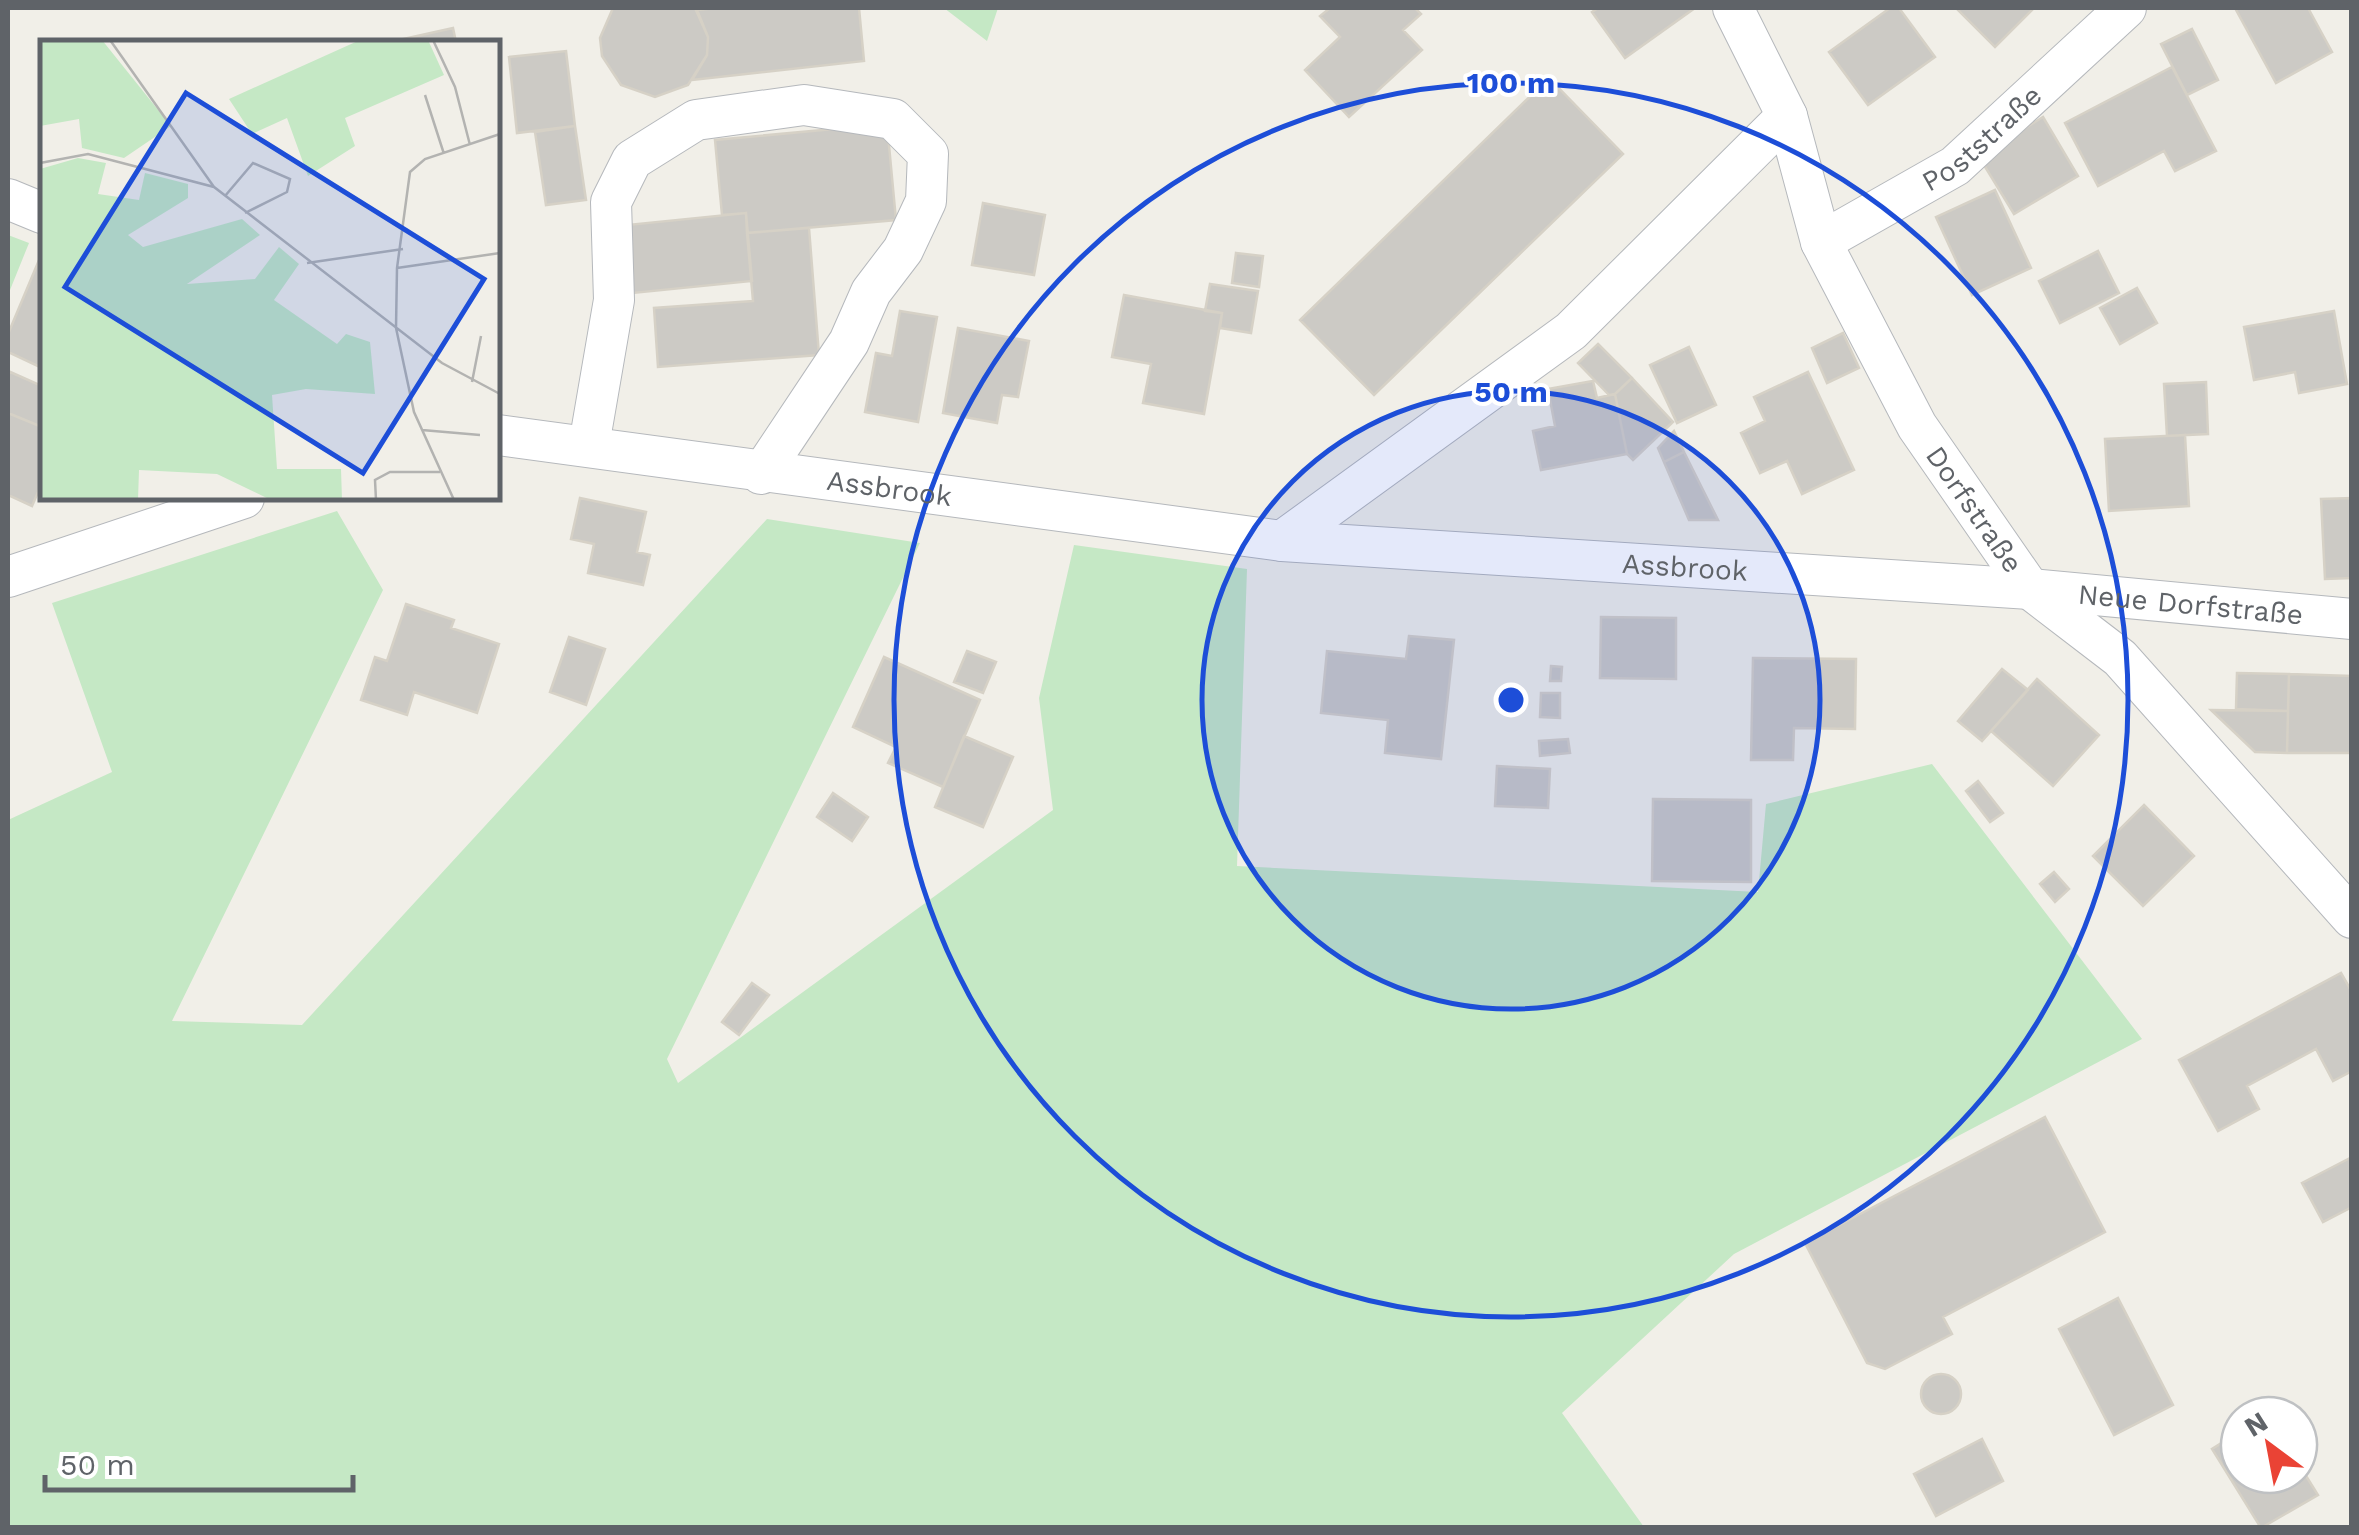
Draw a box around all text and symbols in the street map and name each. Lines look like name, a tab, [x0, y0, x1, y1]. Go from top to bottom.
inset map	[40, 40, 500, 500]
text: 100 m	[1467, 65, 1555, 100]
street label: Poststraße	[1916, 79, 2048, 198]
text: 50 m	[1474, 374, 1548, 409]
street label: Dorfstraße	[1919, 440, 2029, 579]
street label: Assbrook	[825, 464, 954, 513]
street label: Assbrook	[1621, 547, 1749, 588]
street label: Neue Dorfstraße	[2077, 578, 2305, 631]
centre of rings	[1493, 682, 1529, 718]
north arrow	[2219, 1395, 2319, 1495]
text: N	[2238, 1405, 2274, 1444]
scale bar	[45, 1430, 352, 1492]
text: 50 m	[60, 1447, 135, 1482]

